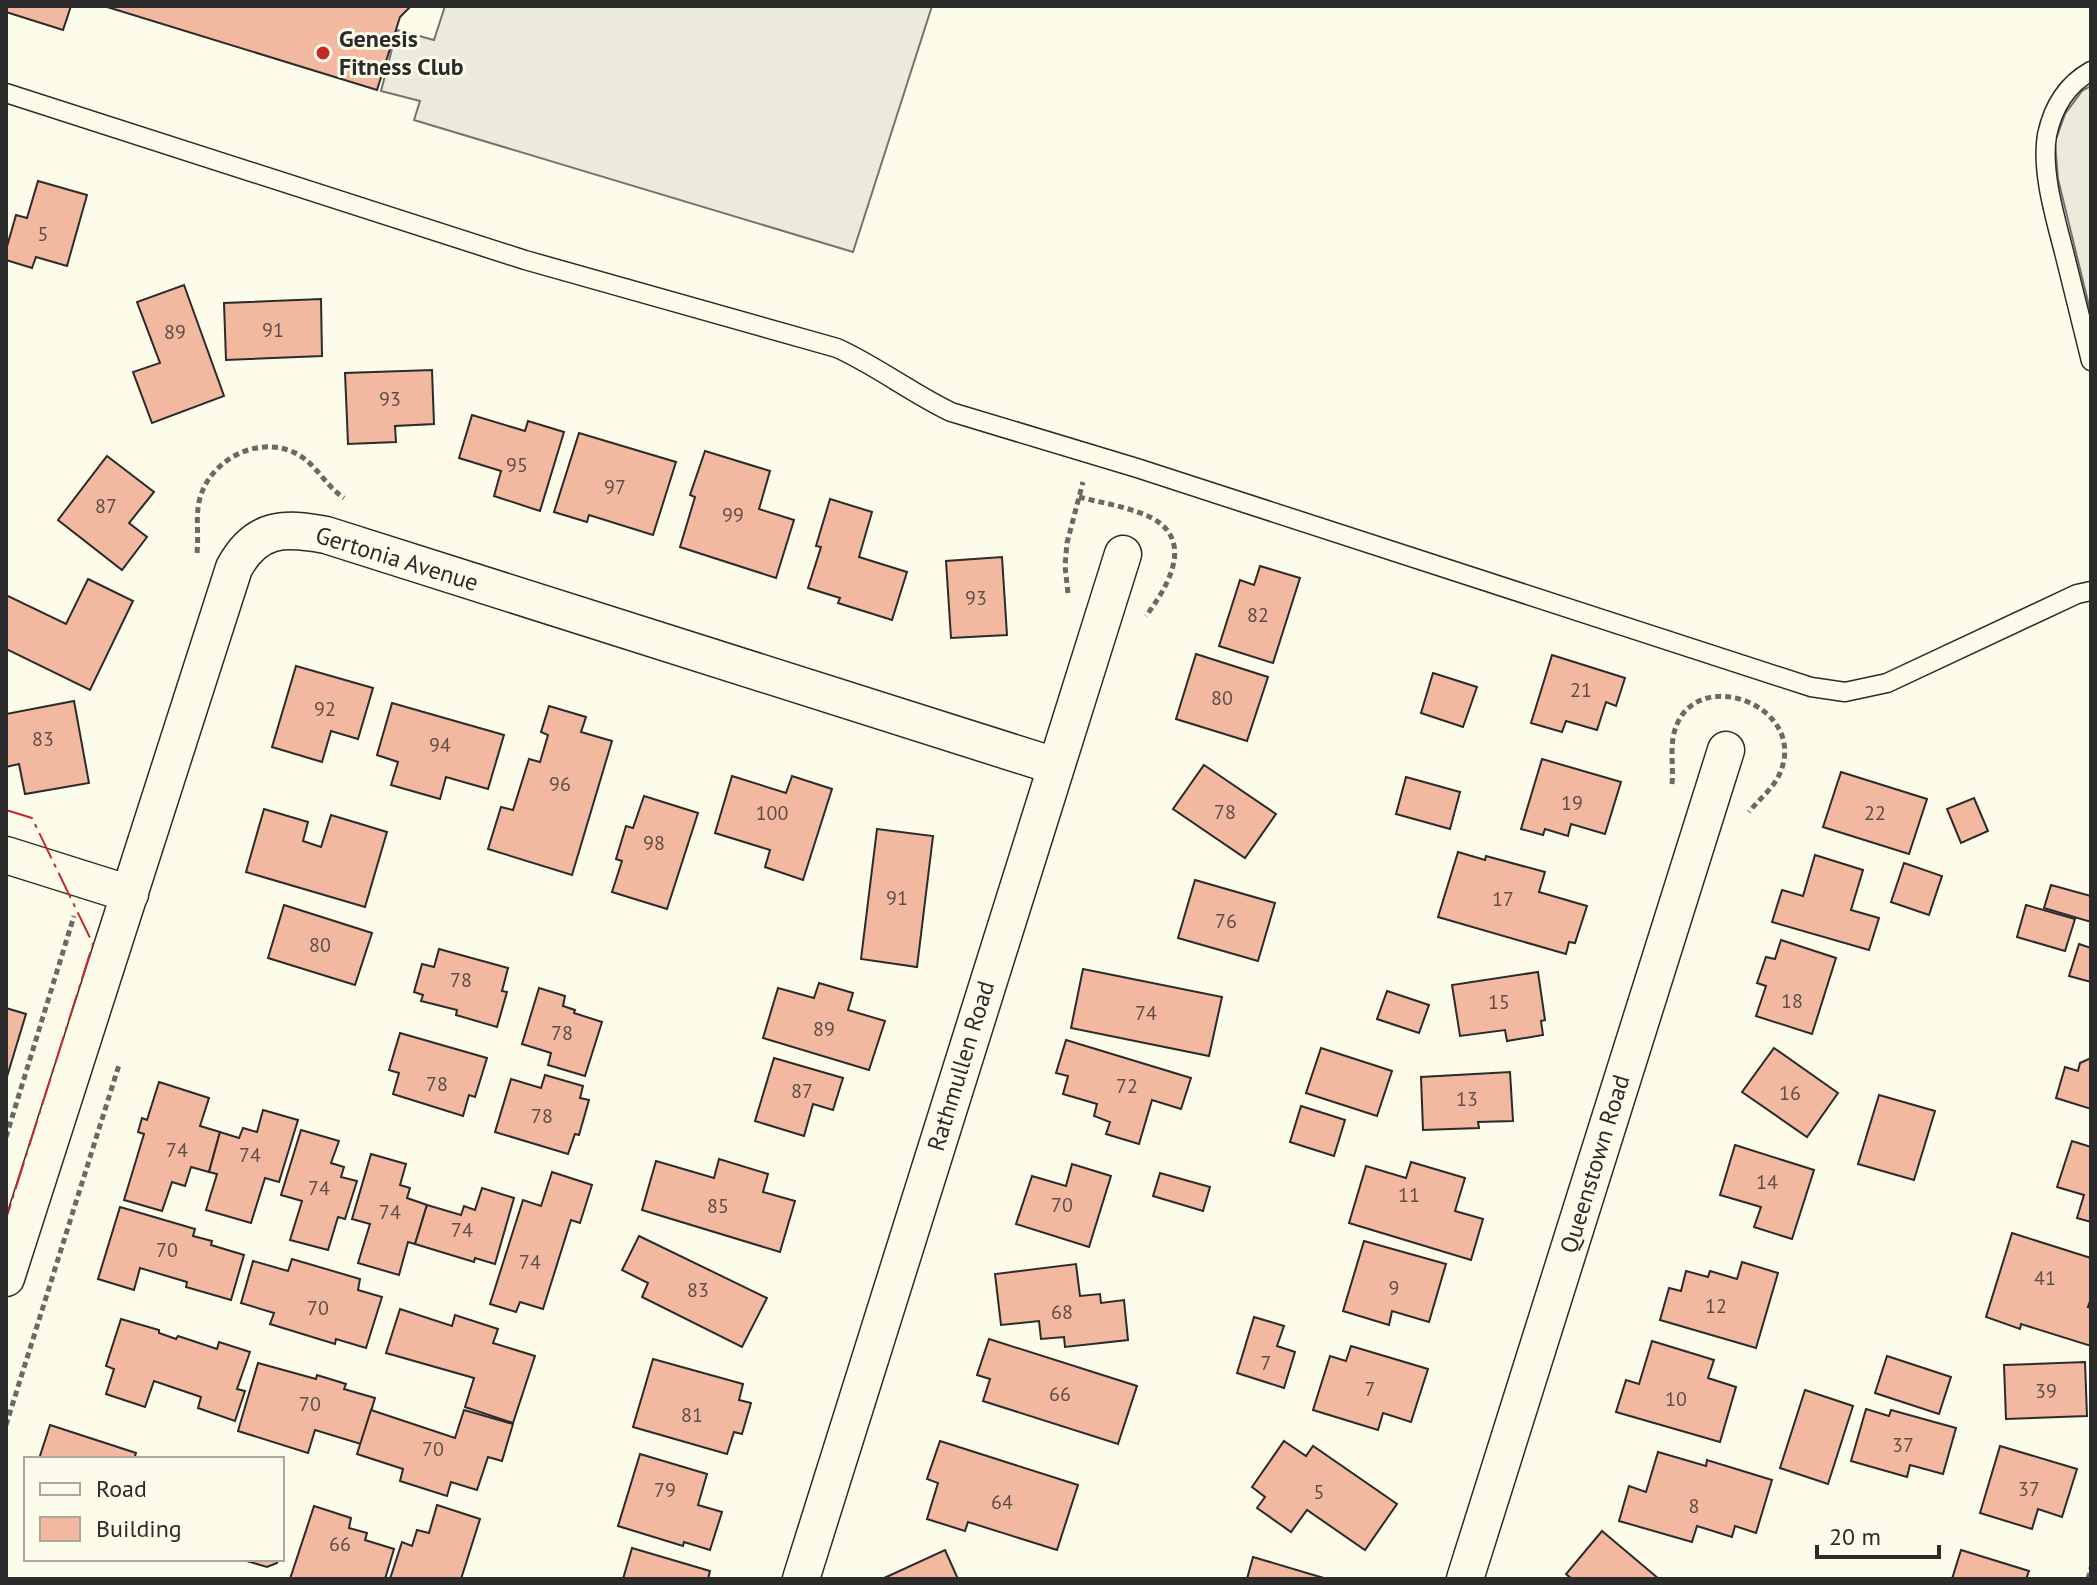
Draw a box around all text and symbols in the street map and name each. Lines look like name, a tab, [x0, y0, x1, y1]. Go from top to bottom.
place label: Genesis Fitness Club	[339, 23, 464, 82]
marker: Genesis Fitness Club	[314, 44, 332, 62]
house number: 5	[38, 221, 48, 247]
house number: 91	[262, 317, 284, 343]
house number: 89	[164, 319, 186, 345]
house number: 93	[379, 386, 401, 412]
house number: 95	[506, 452, 528, 478]
house number: 97	[604, 474, 626, 500]
house number: 87	[95, 493, 117, 519]
house number: 99	[722, 502, 744, 528]
street label: Gertonia Avenue	[312, 519, 482, 598]
house number: 93	[965, 585, 987, 611]
house number: 82	[1247, 602, 1269, 628]
house number: 21	[1570, 677, 1592, 703]
house number: 80	[1211, 685, 1233, 711]
house number: 92	[314, 696, 336, 722]
house number: 83	[32, 726, 54, 752]
house number: 94	[429, 732, 451, 758]
house number: 96	[549, 771, 571, 797]
house number: 19	[1561, 790, 1583, 816]
house number: 78	[1214, 799, 1236, 825]
house number: 100	[756, 800, 788, 826]
house number: 22	[1864, 800, 1886, 826]
house number: 98	[643, 830, 665, 856]
house number: 91	[886, 885, 908, 911]
house number: 17	[1492, 886, 1514, 912]
house number: 76	[1215, 908, 1237, 934]
house number: 80	[309, 932, 331, 958]
house number: 78	[450, 967, 472, 993]
street label: Rathmullen Road	[920, 977, 1001, 1155]
house number: 18	[1781, 988, 1803, 1014]
house number: 15	[1488, 989, 1510, 1015]
house number: 74	[1135, 1000, 1157, 1026]
house number: 89	[813, 1016, 835, 1042]
house number: 78	[551, 1020, 573, 1046]
house number: 78	[426, 1071, 448, 1097]
street label: Queenstown Road	[1553, 1071, 1636, 1257]
house number: 72	[1116, 1073, 1138, 1099]
house number: 87	[791, 1078, 813, 1104]
house number: 16	[1779, 1080, 1801, 1106]
house number: 13	[1456, 1086, 1478, 1112]
house number: 78	[531, 1103, 553, 1129]
house number: 74	[166, 1137, 188, 1163]
house number: 74	[239, 1142, 261, 1168]
house number: 14	[1756, 1169, 1778, 1195]
house number: 74	[308, 1175, 330, 1201]
house number: 11	[1398, 1182, 1420, 1208]
house number: 70	[1051, 1192, 1073, 1218]
house number: 85	[707, 1193, 729, 1219]
house number: 74	[379, 1199, 401, 1225]
house number: 74	[451, 1217, 473, 1243]
house number: 70	[156, 1237, 178, 1263]
house number: 74	[519, 1249, 541, 1275]
house number: 41	[2034, 1265, 2056, 1291]
house number: 9	[1389, 1275, 1399, 1301]
house number: 83	[687, 1277, 709, 1303]
house number: 12	[1705, 1293, 1727, 1319]
house number: 70	[307, 1295, 329, 1321]
house number: 68	[1051, 1299, 1073, 1325]
house number: 7	[1261, 1350, 1271, 1376]
house number: 7	[1365, 1376, 1375, 1402]
house number: 39	[2035, 1378, 2057, 1404]
house number: 66	[1049, 1381, 1071, 1407]
house number: 10	[1665, 1386, 1687, 1412]
house number: 70	[299, 1391, 321, 1417]
house number: 81	[681, 1402, 703, 1428]
house number: 37	[1892, 1432, 1914, 1458]
house number: 70	[422, 1436, 444, 1462]
legend	[24, 1457, 284, 1561]
text: Road	[96, 1473, 147, 1504]
house number: 37	[2018, 1476, 2040, 1502]
house number: 79	[654, 1477, 676, 1503]
house number: 5	[1314, 1479, 1324, 1505]
house number: 64	[991, 1489, 1013, 1515]
house number: 8	[1689, 1493, 1699, 1519]
scale bar	[1817, 1509, 1939, 1559]
text: Building	[96, 1513, 182, 1544]
text: 20 m	[1829, 1521, 1881, 1552]
house number: 66	[329, 1531, 351, 1557]

